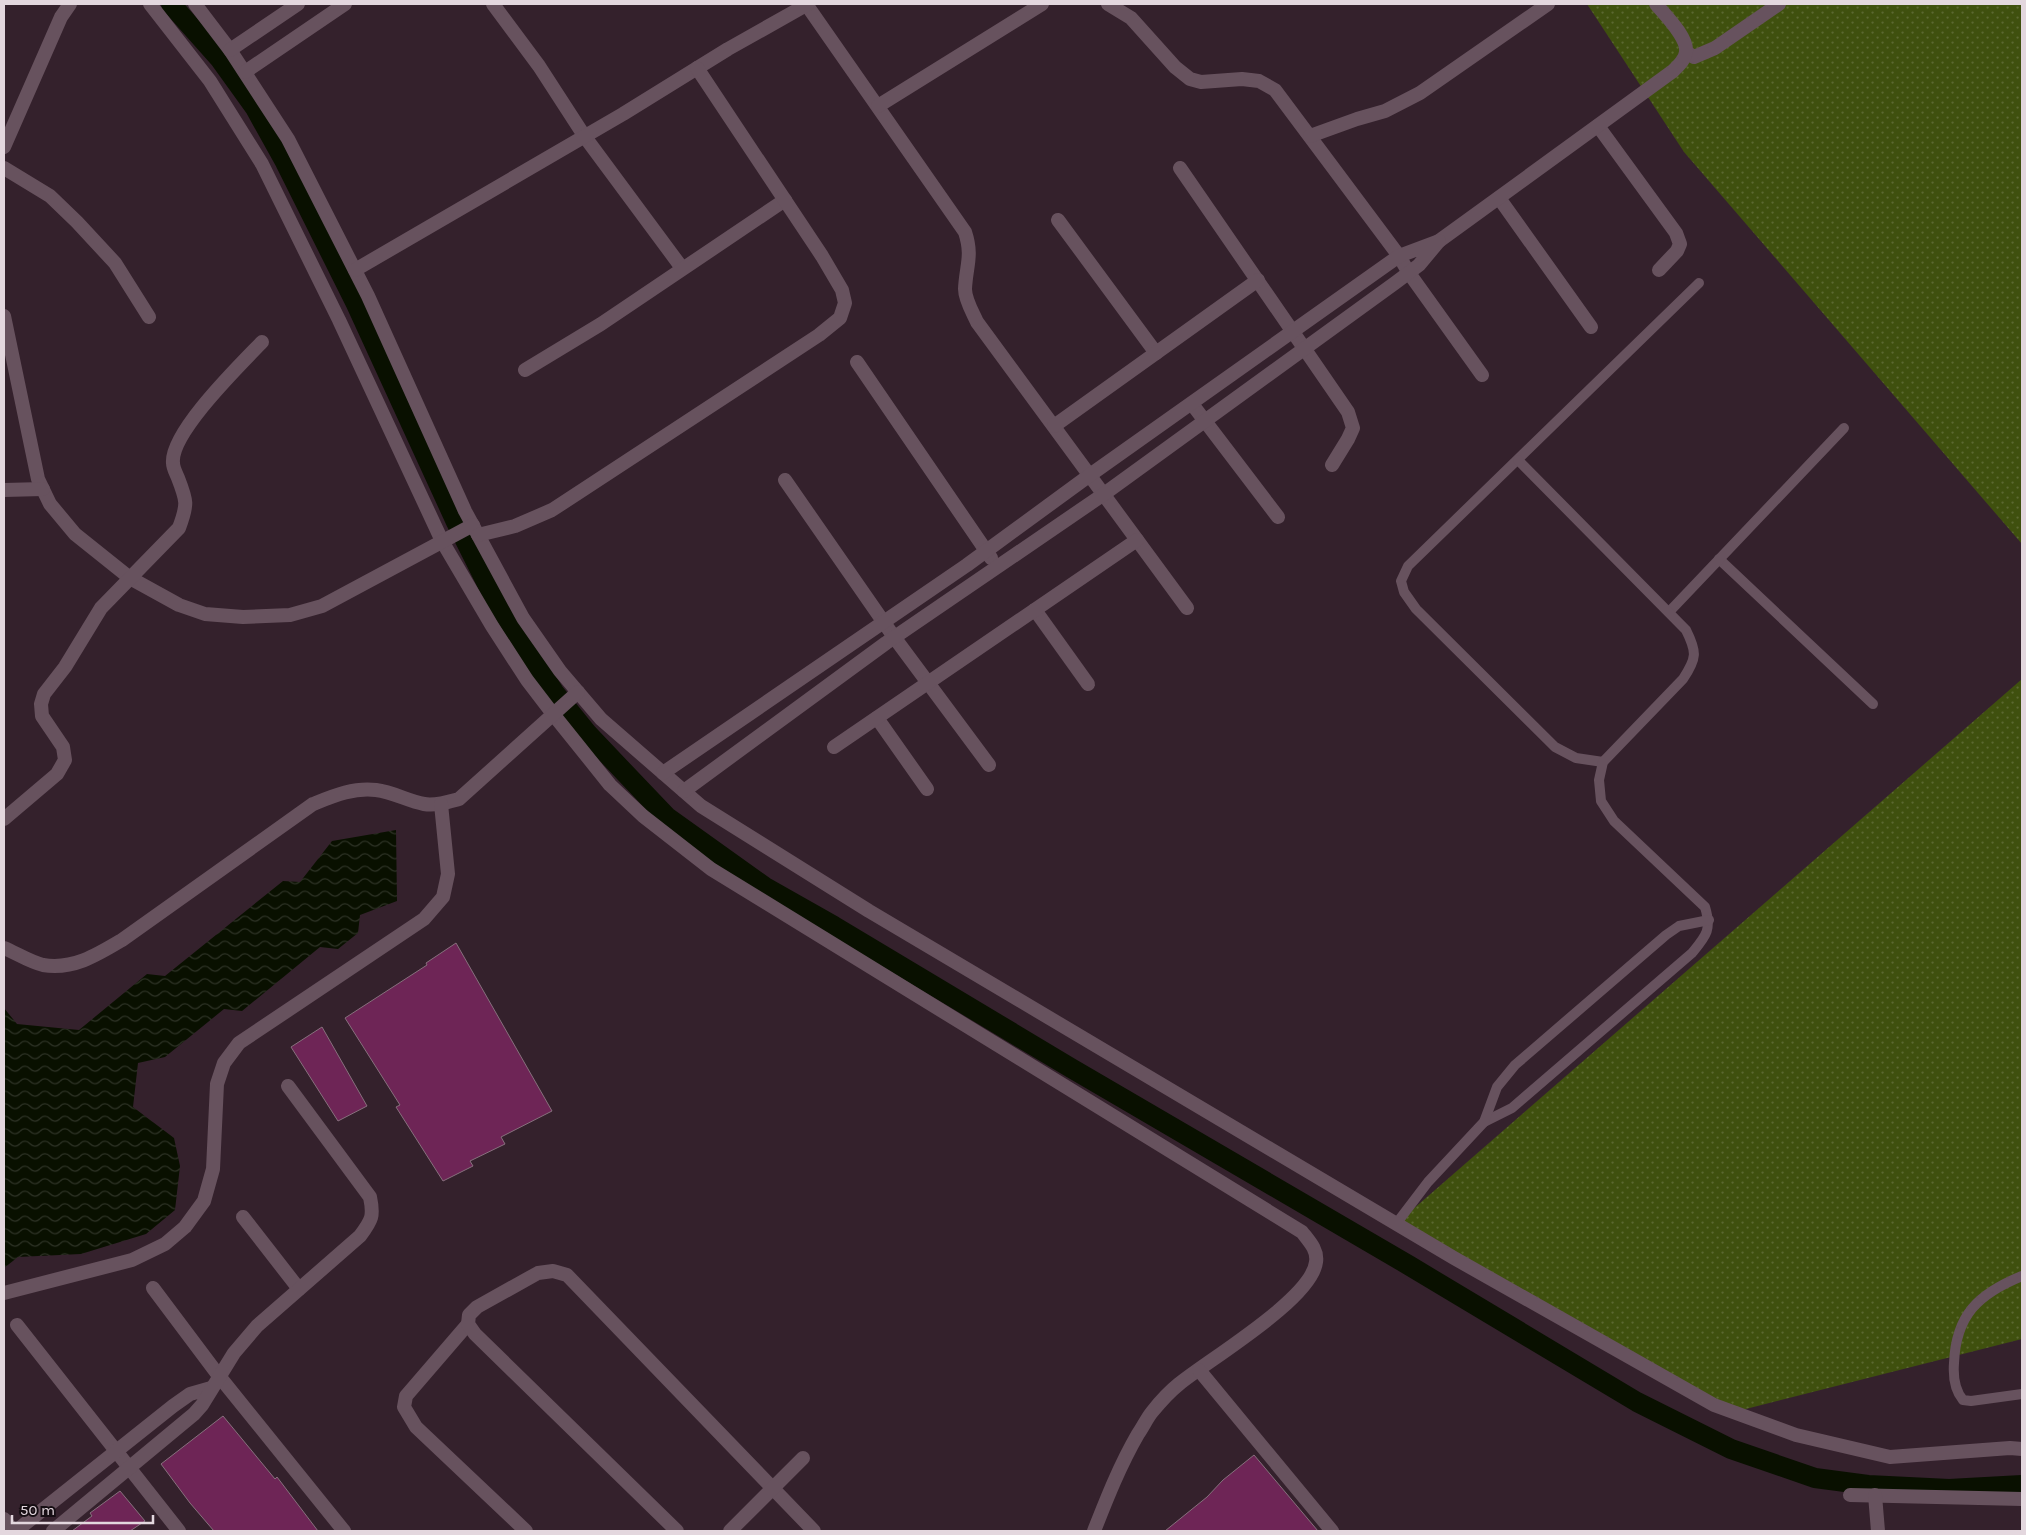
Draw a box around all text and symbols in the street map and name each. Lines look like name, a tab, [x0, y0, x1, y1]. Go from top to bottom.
scale bar	[12, 1492, 154, 1524]
text: 50 m	[20, 1501, 55, 1519]

